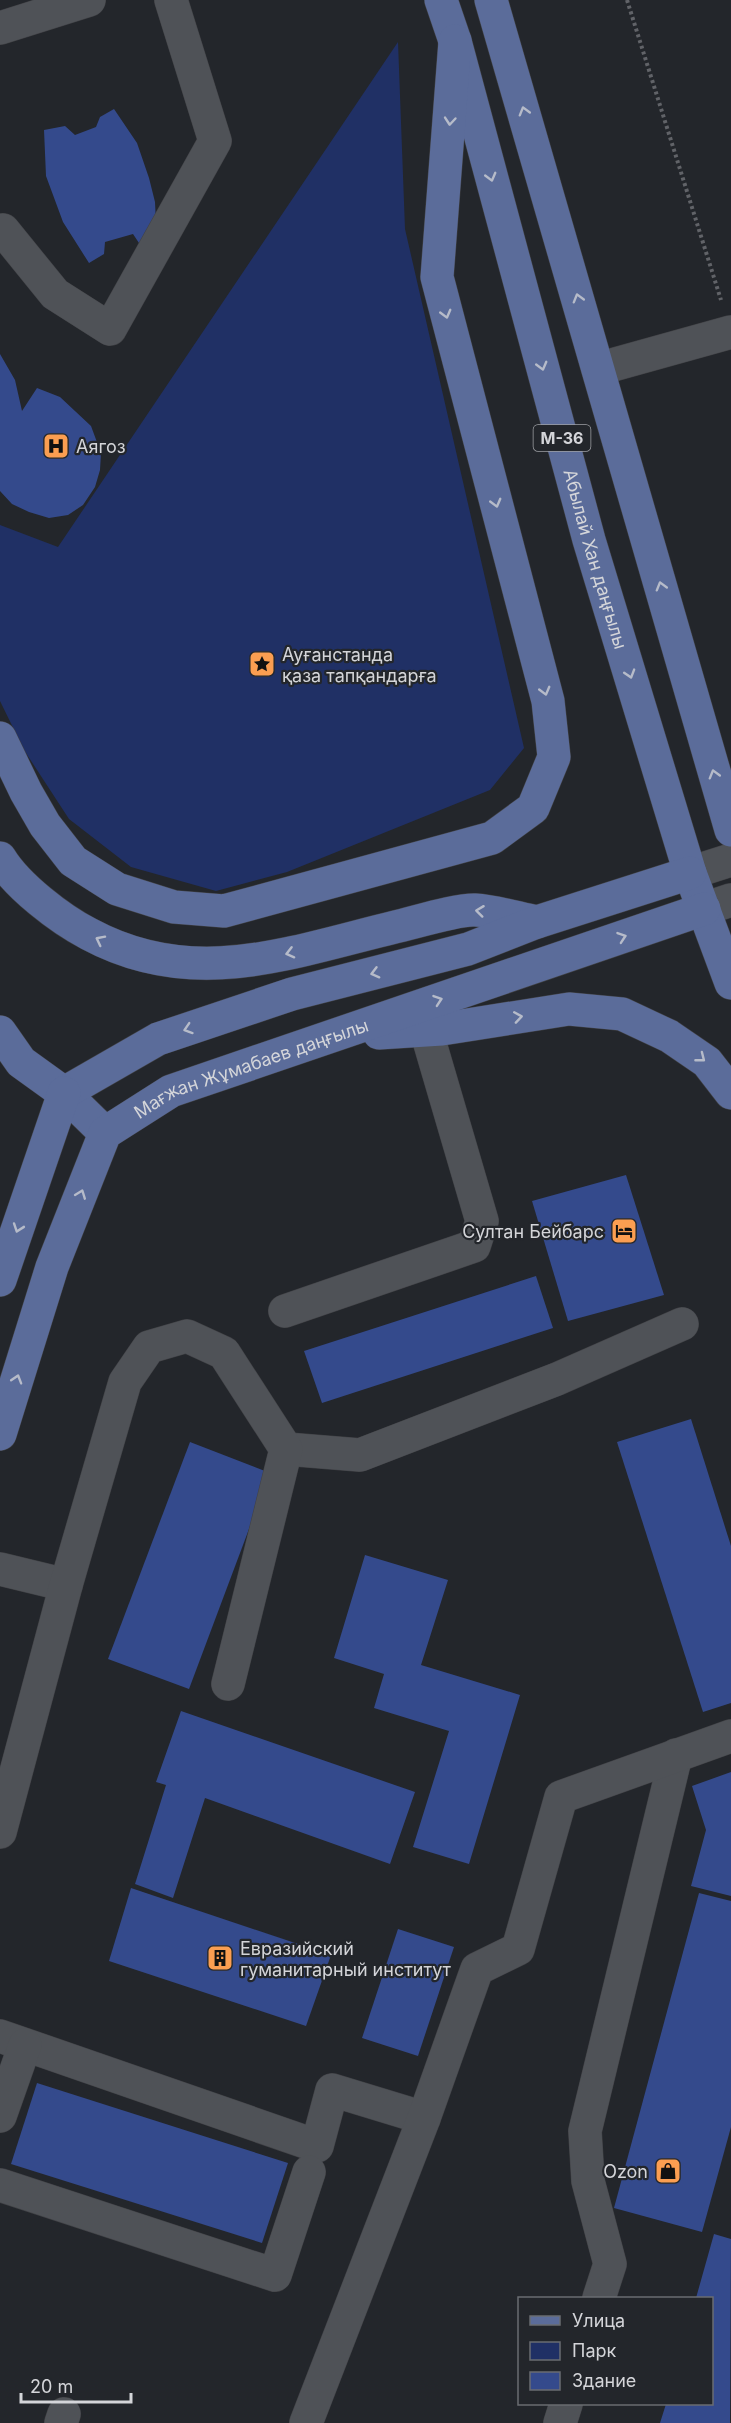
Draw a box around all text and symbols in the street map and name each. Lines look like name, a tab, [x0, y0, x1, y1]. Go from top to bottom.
one-way arrow	[519, 106, 531, 116]
one-way arrow	[444, 116, 457, 125]
one-way arrow	[484, 172, 497, 182]
one-way arrow	[573, 293, 585, 304]
one-way arrow	[439, 309, 452, 319]
one-way arrow	[535, 360, 547, 371]
road number: M-36	[534, 425, 590, 451]
hospital icon: Аягоз	[41, 431, 71, 461]
place label: Аягоз	[76, 436, 126, 457]
street label: Абылай Хан даңғылы	[560, 466, 632, 651]
one-way arrow	[489, 497, 501, 507]
one-way arrow	[655, 581, 668, 591]
place label: Ауғанстанда қаза тапқандарға	[282, 644, 437, 686]
place icon: Ауғанстанда қаза тапқандарға	[247, 649, 277, 679]
one-way arrow	[623, 668, 635, 679]
one-way arrow	[538, 686, 551, 696]
one-way arrow	[709, 769, 722, 779]
one-way arrow	[475, 906, 485, 918]
one-way arrow	[616, 932, 627, 945]
one-way arrow	[95, 935, 106, 947]
one-way arrow	[285, 946, 296, 958]
one-way arrow	[370, 965, 380, 978]
one-way arrow	[432, 995, 443, 1008]
one-way arrow	[513, 1011, 523, 1024]
street label: Мағжан Жұмабаев даңғылы	[130, 1014, 371, 1122]
one-way arrow	[183, 1022, 194, 1034]
one-way arrow	[694, 1051, 705, 1062]
one-way arrow	[74, 1190, 86, 1201]
hotel icon: Султан Бейбарс	[609, 1216, 639, 1246]
place label: Султан Бейбарс	[462, 1221, 604, 1242]
one-way arrow	[13, 1222, 26, 1232]
one-way arrow	[10, 1374, 23, 1385]
place label: Евразийский гуманитарный институт	[240, 1938, 452, 1980]
building icon: Евразийский гуманитарный институт	[205, 1943, 235, 1973]
shop icon: Ozon	[653, 2156, 683, 2186]
place label: Ozon	[603, 2161, 648, 2182]
legend	[518, 2297, 713, 2405]
text: Улица	[572, 2310, 625, 2331]
text: Парк	[572, 2340, 617, 2361]
scale bar	[21, 2366, 130, 2404]
text: Здание	[572, 2370, 636, 2391]
text: 20 m	[30, 2376, 73, 2397]

